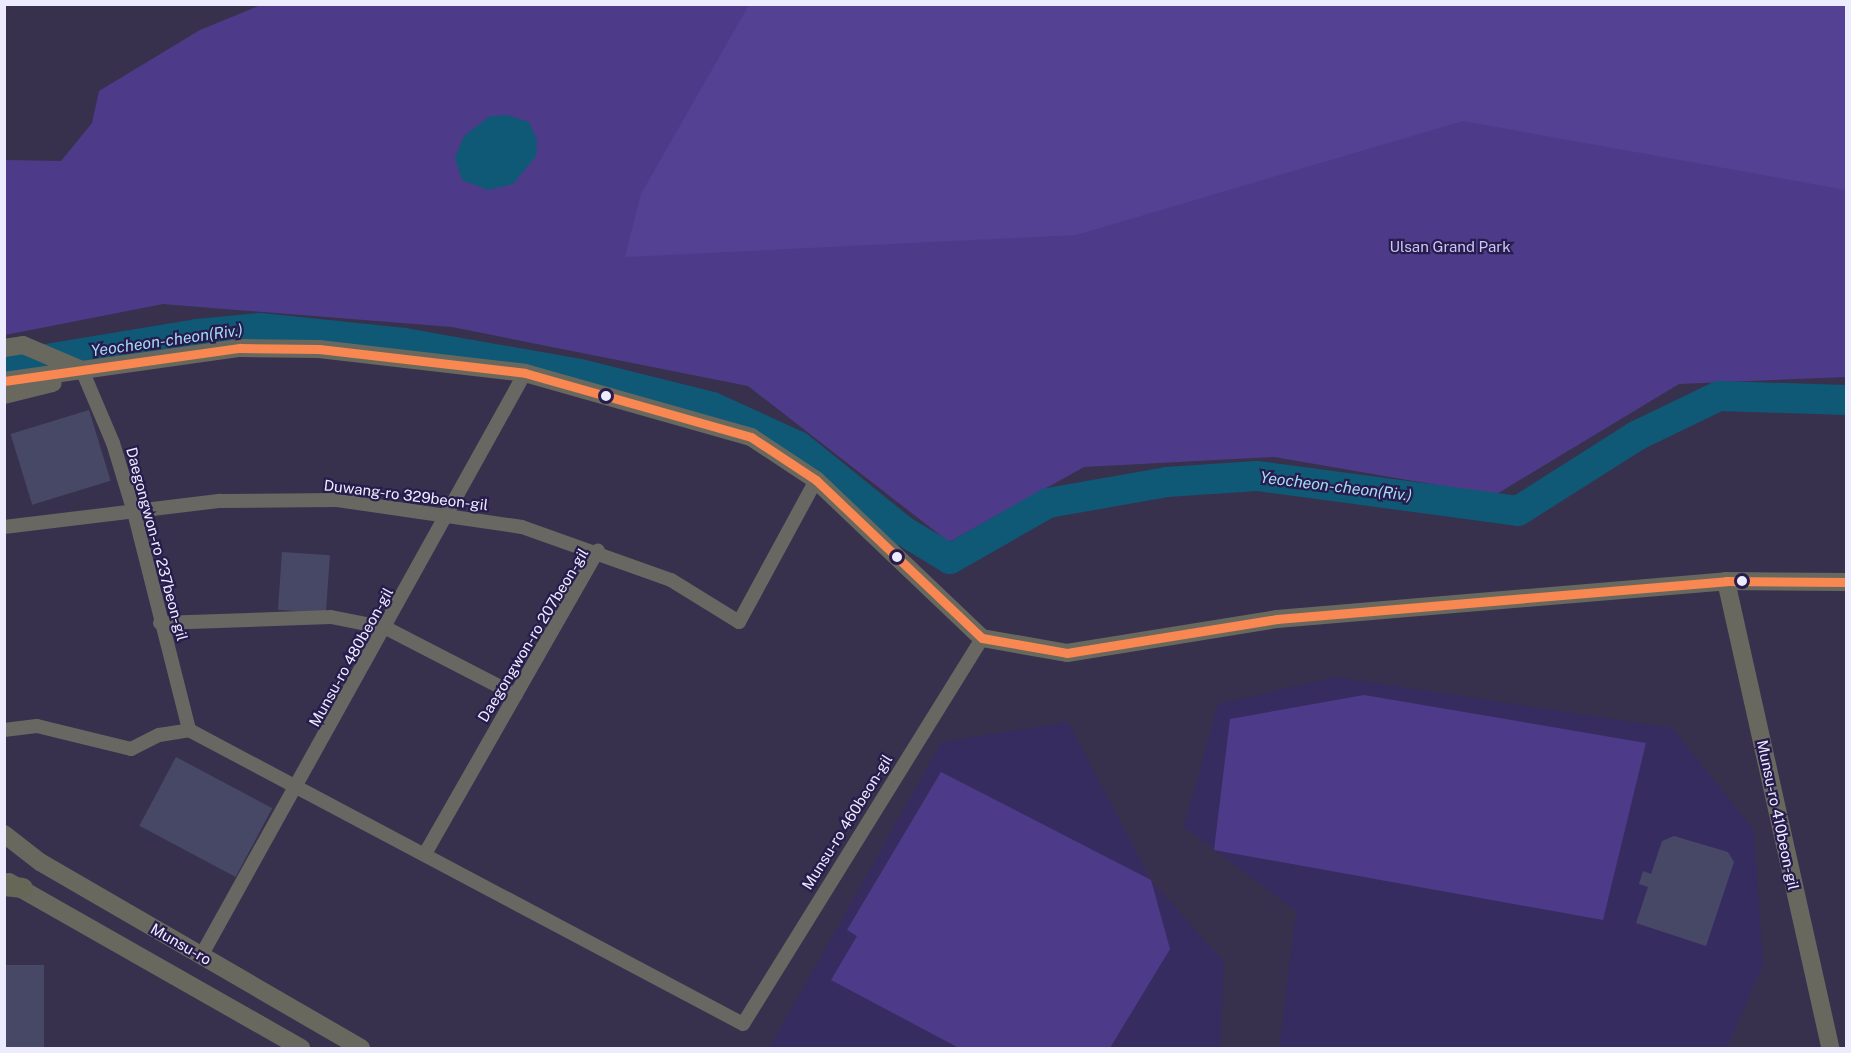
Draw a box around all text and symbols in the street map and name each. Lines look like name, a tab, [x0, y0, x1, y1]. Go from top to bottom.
park label: Ulsan Grand Park	[1389, 238, 1511, 256]
water label: Yeocheon-cheon(Riv.)	[90, 321, 244, 361]
unlabelled marker	[600, 390, 612, 402]
street label: Daegongwon-ro 237beon-gil	[122, 445, 192, 643]
water label: Yeocheon-cheon(Riv.)	[1259, 468, 1413, 506]
street label: Duwang-ro 329beon-gil	[323, 476, 489, 514]
street label: Daegongwon-ro 207beon-gil	[474, 545, 592, 725]
unlabelled marker	[891, 551, 903, 563]
unlabelled marker	[1736, 575, 1748, 587]
street label: Munsu-ro 480beon-gil	[305, 584, 397, 730]
street label: Munsu-ro 410beon-gil	[1753, 738, 1803, 892]
street label: Munsu-ro 460beon-gil	[798, 751, 896, 893]
street label: Munsu-ro	[148, 919, 214, 969]

